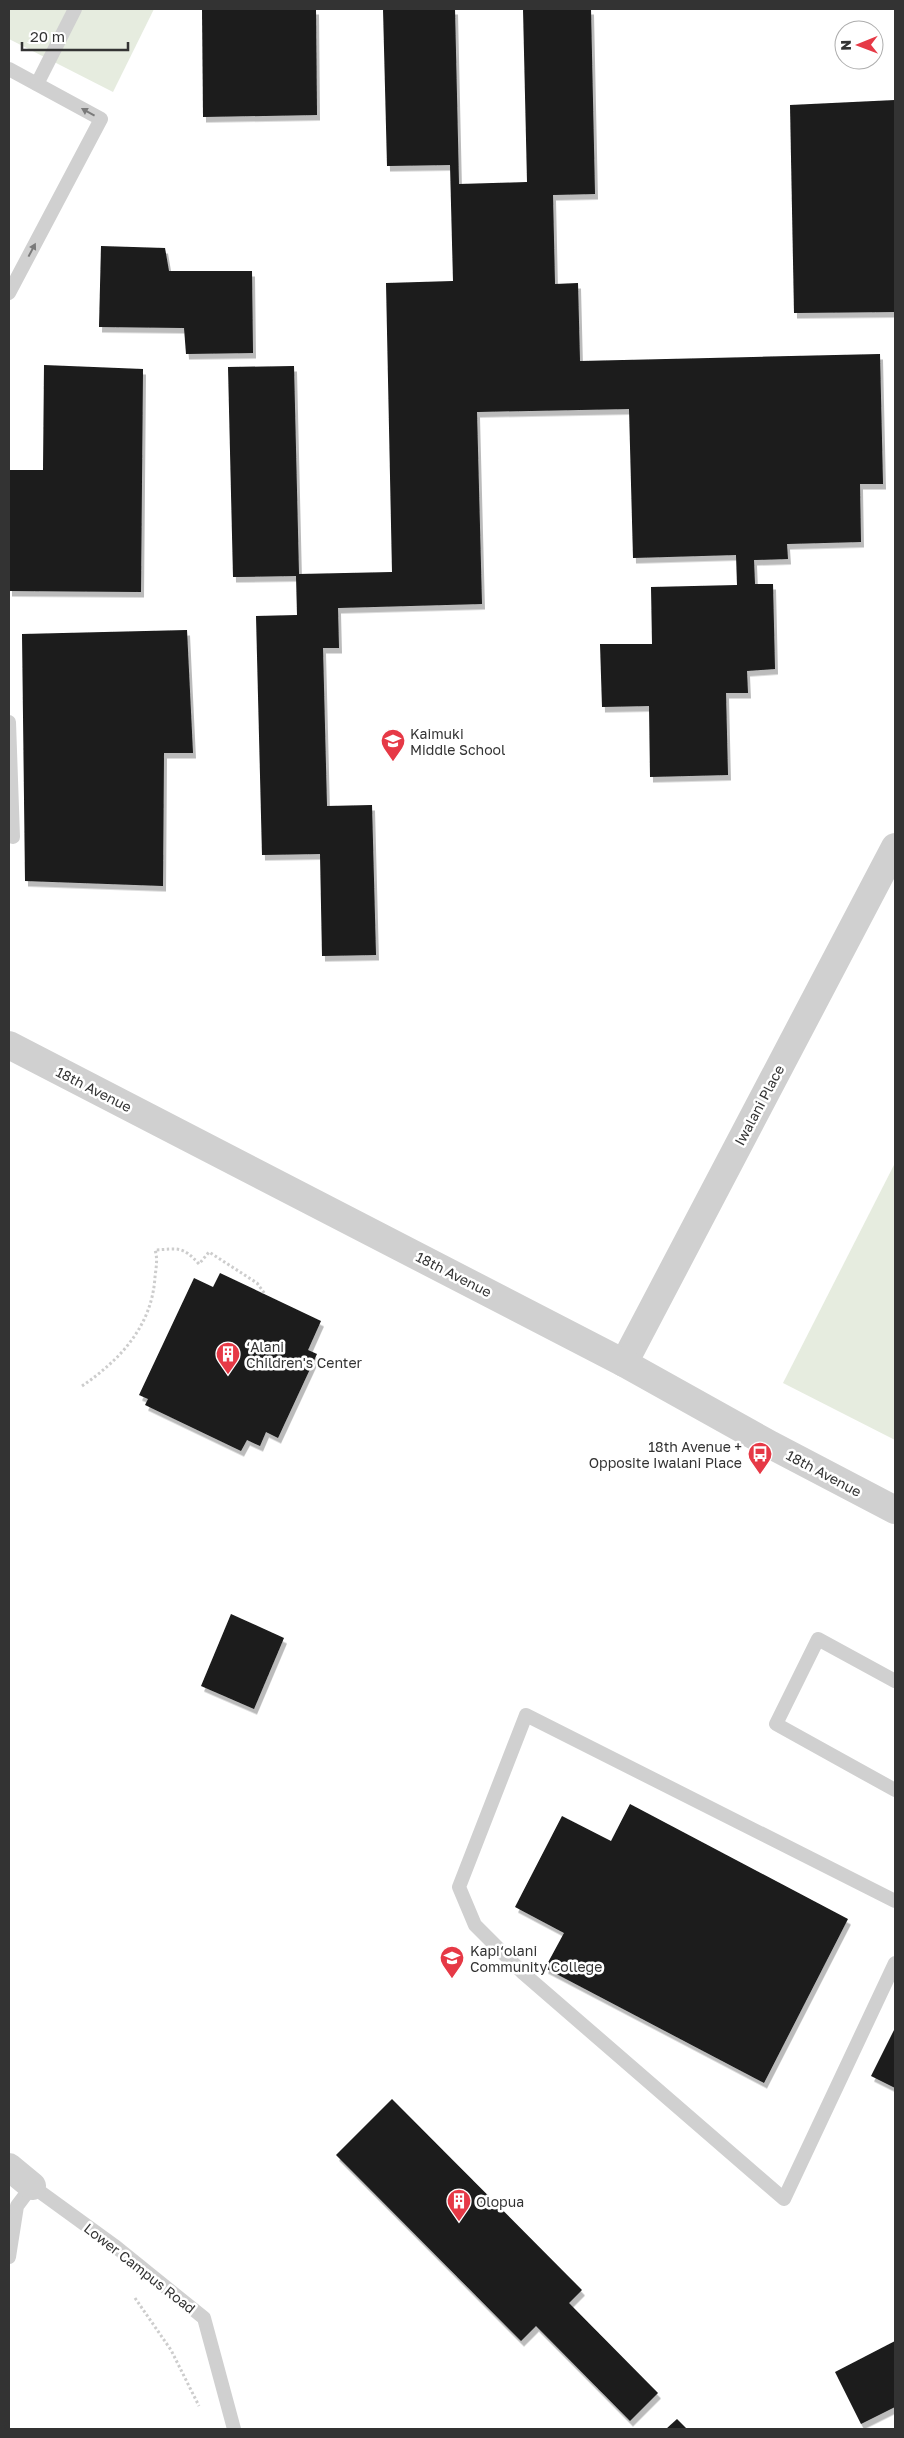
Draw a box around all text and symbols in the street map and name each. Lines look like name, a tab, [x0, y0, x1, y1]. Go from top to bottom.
scale bar	[22, 20, 129, 52]
north arrow	[834, 20, 884, 70]
text: 20 m	[30, 27, 65, 45]
text: N	[837, 40, 854, 51]
one-way arrow	[81, 108, 95, 116]
one-way arrow	[27, 243, 36, 257]
place label: Kaimuki Middle School	[410, 725, 505, 758]
school or university icon: Kaimuki Middle School	[380, 728, 406, 762]
street label: Iwalani Place	[731, 1062, 787, 1148]
street label: 18th Avenue	[53, 1063, 135, 1115]
street label: 18th Avenue	[413, 1248, 495, 1300]
place label: ‘Alani Children's Center	[246, 1338, 363, 1371]
building icon: ‘Alani Children's Center	[215, 1341, 241, 1375]
place label: 18th Avenue + Opposite Iwalani Place	[589, 1438, 742, 1471]
bus stop icon: 18th Avenue + Opposite Iwalani Place	[747, 1441, 773, 1475]
street label: 18th Avenue	[784, 1446, 864, 1500]
place label: Kapi‘olani Community College	[470, 1942, 602, 1975]
school or university icon: Kapi‘olani Community College	[439, 1945, 465, 1979]
building icon: Olopua	[446, 2188, 472, 2222]
place label: Olopua	[476, 2193, 524, 2210]
street label: Lower Campus Road	[81, 2219, 199, 2317]

